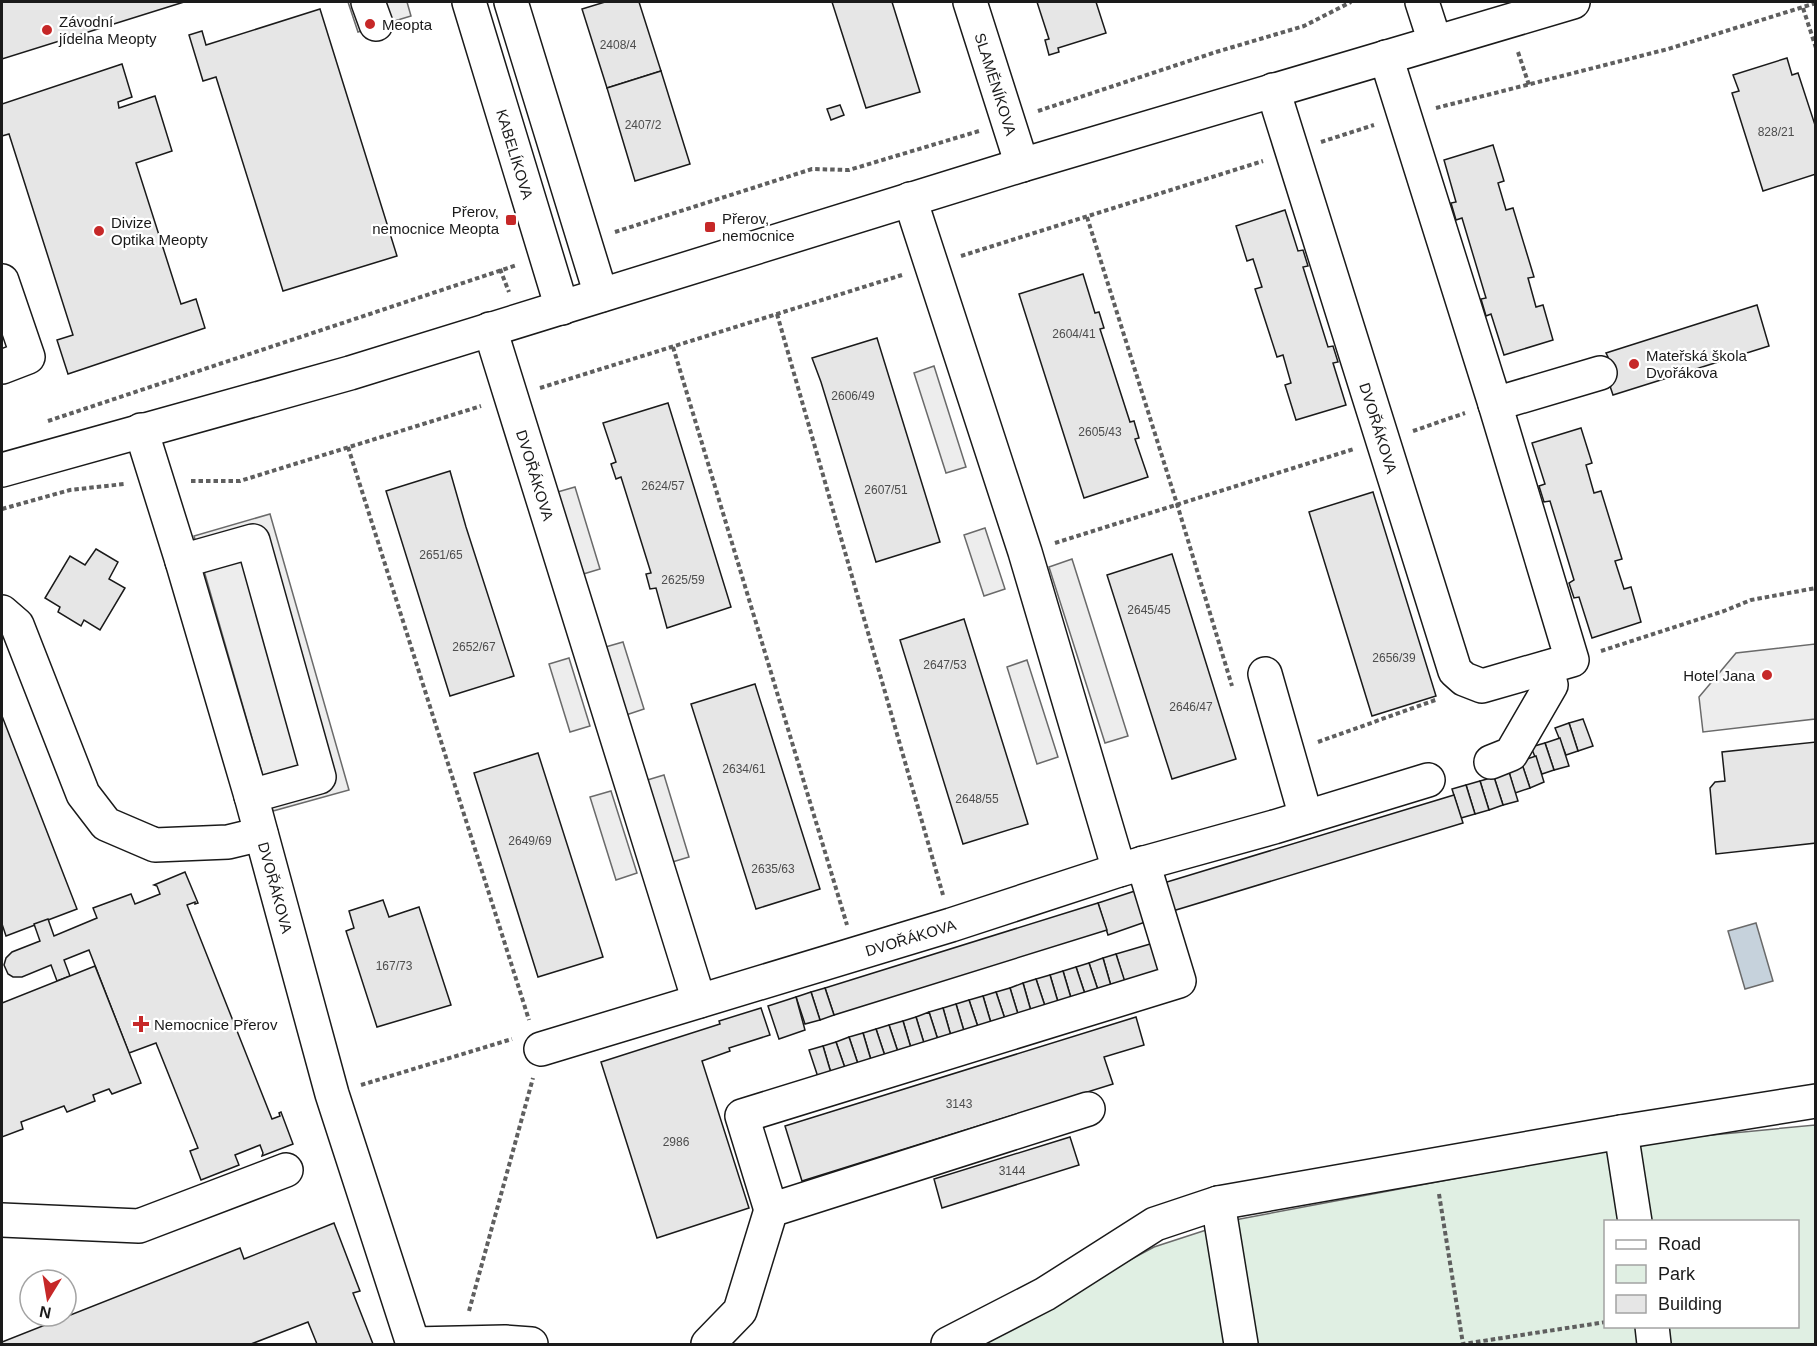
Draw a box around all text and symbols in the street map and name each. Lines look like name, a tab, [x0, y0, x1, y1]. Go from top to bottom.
place label: Závodní jídelna Meopty	[58, 13, 157, 47]
place label: Meopta	[382, 16, 433, 33]
marker: Meopta	[363, 17, 377, 31]
marker: Závodní jídelna Meopty	[40, 23, 54, 37]
street label: SLAMĚNÍKOVA	[972, 31, 1020, 137]
house number: 2408/4	[600, 38, 637, 52]
street label: KABELÍKOVA	[494, 107, 537, 201]
house number: 2407/2	[625, 118, 662, 132]
house number: 828/21	[1758, 125, 1795, 139]
place label: Přerov, nemocnice Meopta	[372, 203, 500, 237]
place label: Přerov, nemocnice	[722, 210, 795, 244]
marker: Přerov, nemocnice Meopta	[504, 213, 518, 227]
place label: Divize Optika Meopty	[111, 214, 208, 248]
marker: Přerov, nemocnice	[703, 220, 717, 234]
marker: Divize Optika Meopty	[92, 224, 106, 238]
house number: 2604/41	[1052, 327, 1096, 341]
place label: Mateřská škola Dvořákova	[1646, 347, 1748, 381]
marker: Mateřská škola Dvořákova	[1627, 357, 1641, 371]
street label: DVOŘÁKOVA	[1357, 380, 1401, 475]
house number: 2606/49	[831, 389, 875, 403]
house number: 2605/43	[1078, 425, 1122, 439]
street label: DVOŘÁKOVA	[513, 428, 558, 523]
house number: 2624/57	[641, 479, 685, 493]
house number: 2607/51	[864, 483, 908, 497]
house number: 2651/65	[419, 548, 463, 562]
house number: 2625/59	[661, 573, 705, 587]
house number: 2645/45	[1127, 603, 1171, 617]
house number: 2652/67	[452, 640, 496, 654]
house number: 2656/39	[1372, 651, 1416, 665]
house number: 2647/53	[923, 658, 967, 672]
place label: Hotel Jana	[1683, 667, 1756, 684]
marker: Hotel Jana	[1760, 668, 1774, 682]
house number: 2646/47	[1169, 700, 1213, 714]
house number: 2634/61	[722, 762, 766, 776]
house number: 2648/55	[955, 792, 999, 806]
house number: 2649/69	[508, 834, 552, 848]
street label: DVOŘÁKOVA	[255, 840, 296, 935]
house number: 2635/63	[751, 862, 795, 876]
street label: DVOŘÁKOVA	[863, 916, 958, 959]
house number: 167/73	[376, 959, 413, 973]
marker: Nemocnice Přerov	[132, 1015, 150, 1033]
place label: Nemocnice Přerov	[154, 1016, 278, 1033]
house number: 3143	[946, 1097, 973, 1111]
house number: 2986	[663, 1135, 690, 1149]
house number: 3144	[999, 1164, 1026, 1178]
legend	[1604, 1220, 1799, 1328]
text: Road	[1658, 1234, 1701, 1254]
text: Park	[1658, 1264, 1696, 1284]
north arrow	[18, 1268, 78, 1328]
text: Building	[1658, 1294, 1722, 1314]
text: N	[38, 1303, 53, 1322]

